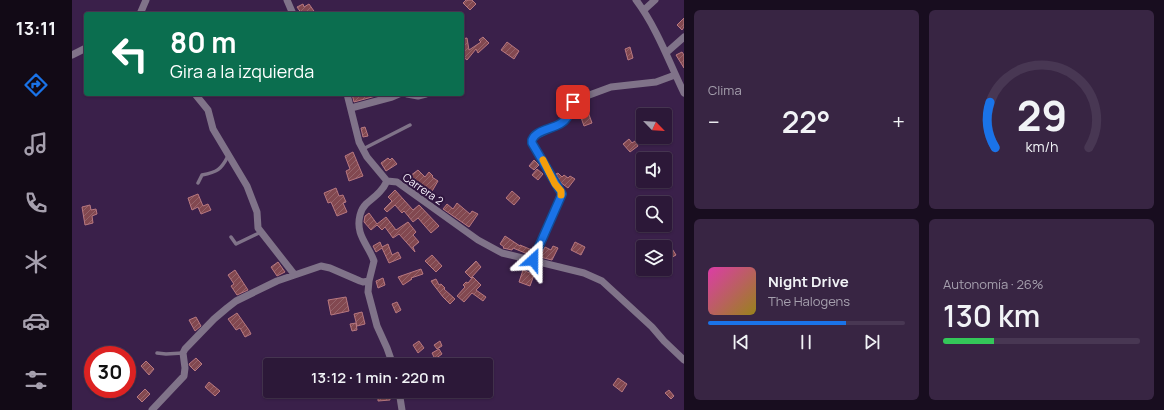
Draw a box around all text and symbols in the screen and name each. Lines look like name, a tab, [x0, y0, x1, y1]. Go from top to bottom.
text: 13:11	[16, 16, 56, 40]
text: 80 m	[170, 23, 236, 61]
icon: left	[104, 28, 156, 80]
text: Gira a la izquierda	[170, 59, 314, 83]
icon: directions	[22, 71, 50, 99]
text: Clima	[708, 81, 742, 99]
pin	[556, 85, 590, 119]
text: 29	[1016, 86, 1067, 142]
icon: arrive	[562, 91, 584, 113]
text: 22°	[782, 101, 830, 142]
text: −	[708, 107, 720, 137]
text: +	[892, 107, 905, 137]
north arrow	[636, 108, 672, 144]
map controls	[636, 108, 672, 276]
icon: music	[22, 130, 50, 158]
text: km/h	[1025, 136, 1058, 155]
button: sound	[636, 152, 672, 188]
street label: Carrera 2	[400, 169, 447, 208]
icon: phone	[22, 189, 50, 217]
button: search	[636, 196, 672, 232]
position arrow	[512, 239, 554, 281]
button: layers	[636, 240, 672, 276]
icon: climate	[22, 248, 50, 276]
text: Night Drive	[768, 271, 849, 292]
text: Autonomía · 26%	[943, 275, 1044, 293]
text: The Halogens	[768, 292, 850, 310]
text: 130 km	[943, 295, 1040, 336]
icon: car	[22, 307, 50, 335]
icon: previous	[730, 331, 752, 353]
icon: pause	[795, 331, 817, 353]
icon: next	[861, 331, 883, 353]
speed limit sign: 30	[84, 346, 136, 398]
icon: filters	[22, 366, 50, 394]
text: 13:12 · 1 min · 220 m	[311, 367, 445, 388]

